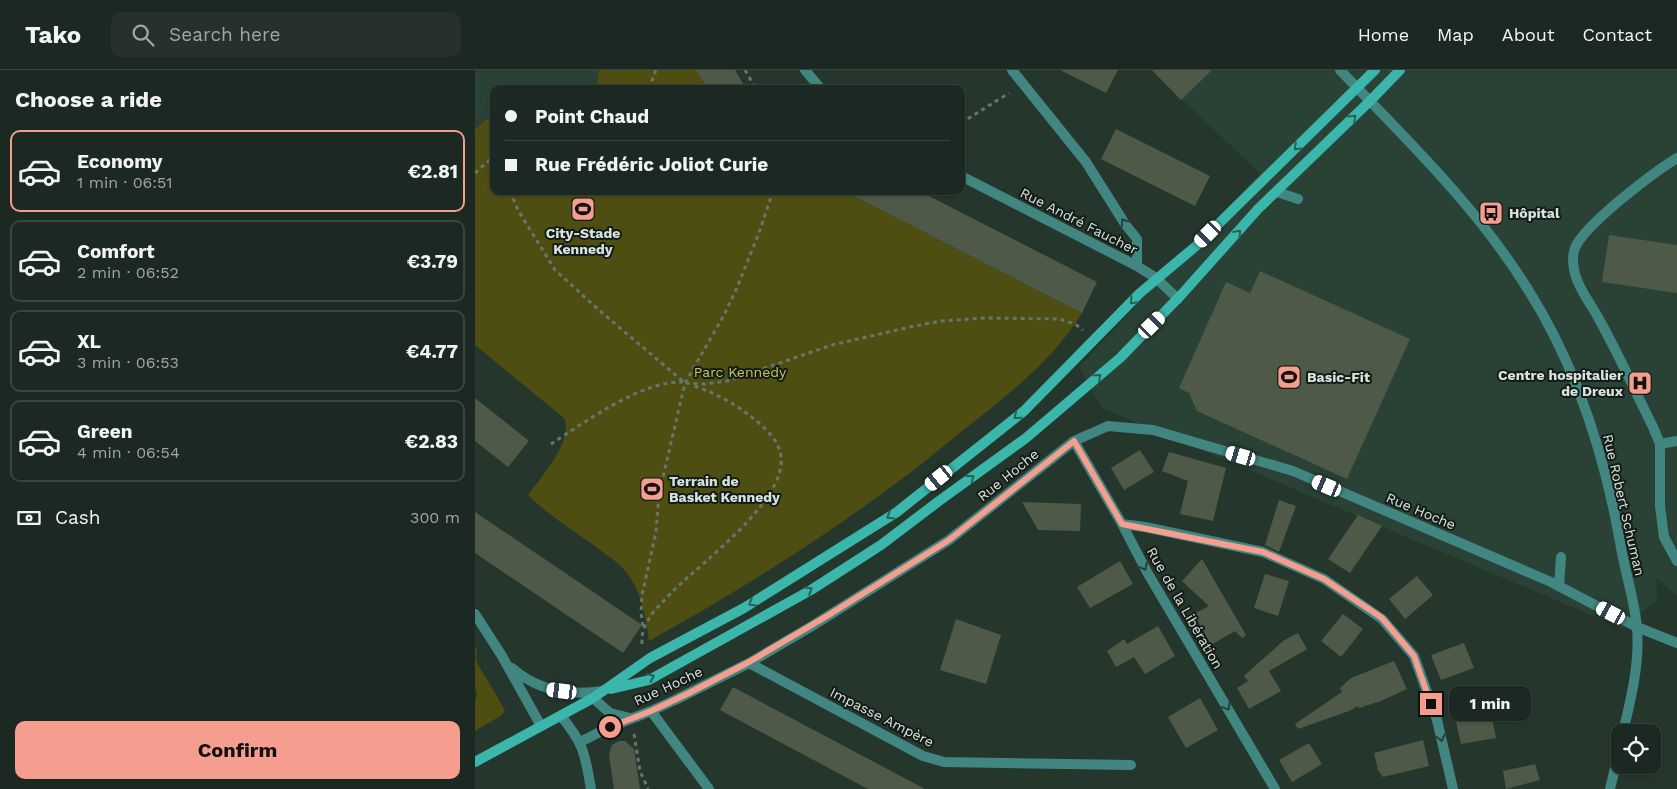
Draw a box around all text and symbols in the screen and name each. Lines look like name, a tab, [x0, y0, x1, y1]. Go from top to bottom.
search box	[111, 12, 461, 57]
text: Tako	[25, 21, 81, 49]
icon: search	[129, 21, 157, 49]
text: Search here	[169, 23, 280, 46]
text: Home	[1358, 24, 1409, 45]
text: Map	[1437, 24, 1474, 45]
text: About	[1502, 24, 1554, 45]
text: Contact	[1582, 24, 1652, 45]
text: Choose a ride	[15, 87, 162, 112]
text: Point Chaud	[535, 105, 649, 128]
one-way arrow	[1347, 115, 1356, 124]
one-way arrow	[1294, 141, 1303, 150]
icon: car	[17, 149, 62, 194]
text: Economy	[77, 150, 162, 173]
text: Rue Frédéric Joliot Curie	[535, 153, 768, 176]
text: €2.81	[408, 160, 458, 183]
text: 1 min · 06:51	[77, 173, 173, 192]
street label: Rue André Faucher	[1018, 184, 1141, 258]
sports icon: City-Stade Kennedy	[570, 196, 596, 222]
bus stop icon: Hôpital	[1478, 200, 1504, 226]
place label: Hôpital	[1509, 205, 1560, 221]
one-way arrow	[1121, 218, 1130, 228]
car	[1192, 218, 1223, 250]
place label: City-Stade Kennedy	[546, 225, 620, 257]
one-way arrow	[1232, 229, 1241, 238]
icon: car	[17, 239, 62, 284]
text: Comfort	[77, 240, 155, 263]
text: €3.79	[407, 250, 458, 273]
text: 2 min · 06:52	[77, 263, 179, 282]
one-way arrow	[1130, 295, 1139, 304]
car	[1136, 309, 1167, 341]
icon: car	[17, 329, 62, 374]
text: XL	[77, 330, 101, 353]
text: €4.77	[406, 340, 458, 363]
text: 3 min · 06:53	[77, 353, 179, 372]
park label: Parc Kennedy	[694, 364, 787, 380]
sports icon: Basic-Fit	[1276, 364, 1302, 390]
place label: Centre hospitalier de Dreux	[1498, 367, 1624, 399]
place label: Basic-Fit	[1307, 369, 1370, 385]
hospital icon: Centre hospitalier de Dreux	[1627, 370, 1653, 396]
one-way arrow	[1093, 374, 1102, 383]
one-way arrow	[1014, 410, 1023, 419]
icon: car	[17, 419, 62, 464]
text: Green	[77, 420, 133, 443]
text: €2.83	[405, 430, 458, 453]
street label: Rue Robert Schuman	[1600, 433, 1648, 577]
text: 4 min · 06:54	[77, 443, 180, 462]
car	[1224, 445, 1257, 467]
street label: Rue Hoche	[974, 446, 1042, 504]
car	[922, 463, 955, 493]
place label: Terrain de Basket Kennedy	[669, 473, 780, 505]
car	[1310, 473, 1343, 499]
one-way arrow	[965, 475, 974, 483]
sports icon: Terrain de Basket Kennedy	[639, 476, 665, 502]
street label: Rue Hoche	[1384, 489, 1458, 533]
icon: cash	[15, 504, 43, 532]
text: Cash	[55, 506, 101, 529]
text: 300 m	[410, 508, 460, 527]
one-way arrow	[886, 510, 895, 519]
street label: Rue de la Libération	[1144, 544, 1226, 672]
one-way arrow	[1138, 562, 1148, 571]
one-way arrow	[803, 587, 812, 597]
one-way arrow	[749, 597, 758, 606]
car	[1594, 599, 1627, 627]
street label: Rue Hoche	[631, 663, 705, 709]
one-way arrow	[646, 674, 655, 684]
car	[546, 682, 577, 700]
street label: Impasse Ampère	[828, 684, 936, 750]
callout: 1 min	[1449, 686, 1531, 722]
route end	[1420, 693, 1442, 715]
text: 1 min	[1469, 694, 1511, 713]
one-way arrow	[1220, 702, 1230, 711]
route start	[599, 716, 621, 738]
button: Confirm	[15, 721, 460, 779]
map controls	[1611, 724, 1661, 774]
button: locate	[1611, 724, 1661, 774]
one-way arrow	[1435, 734, 1446, 743]

